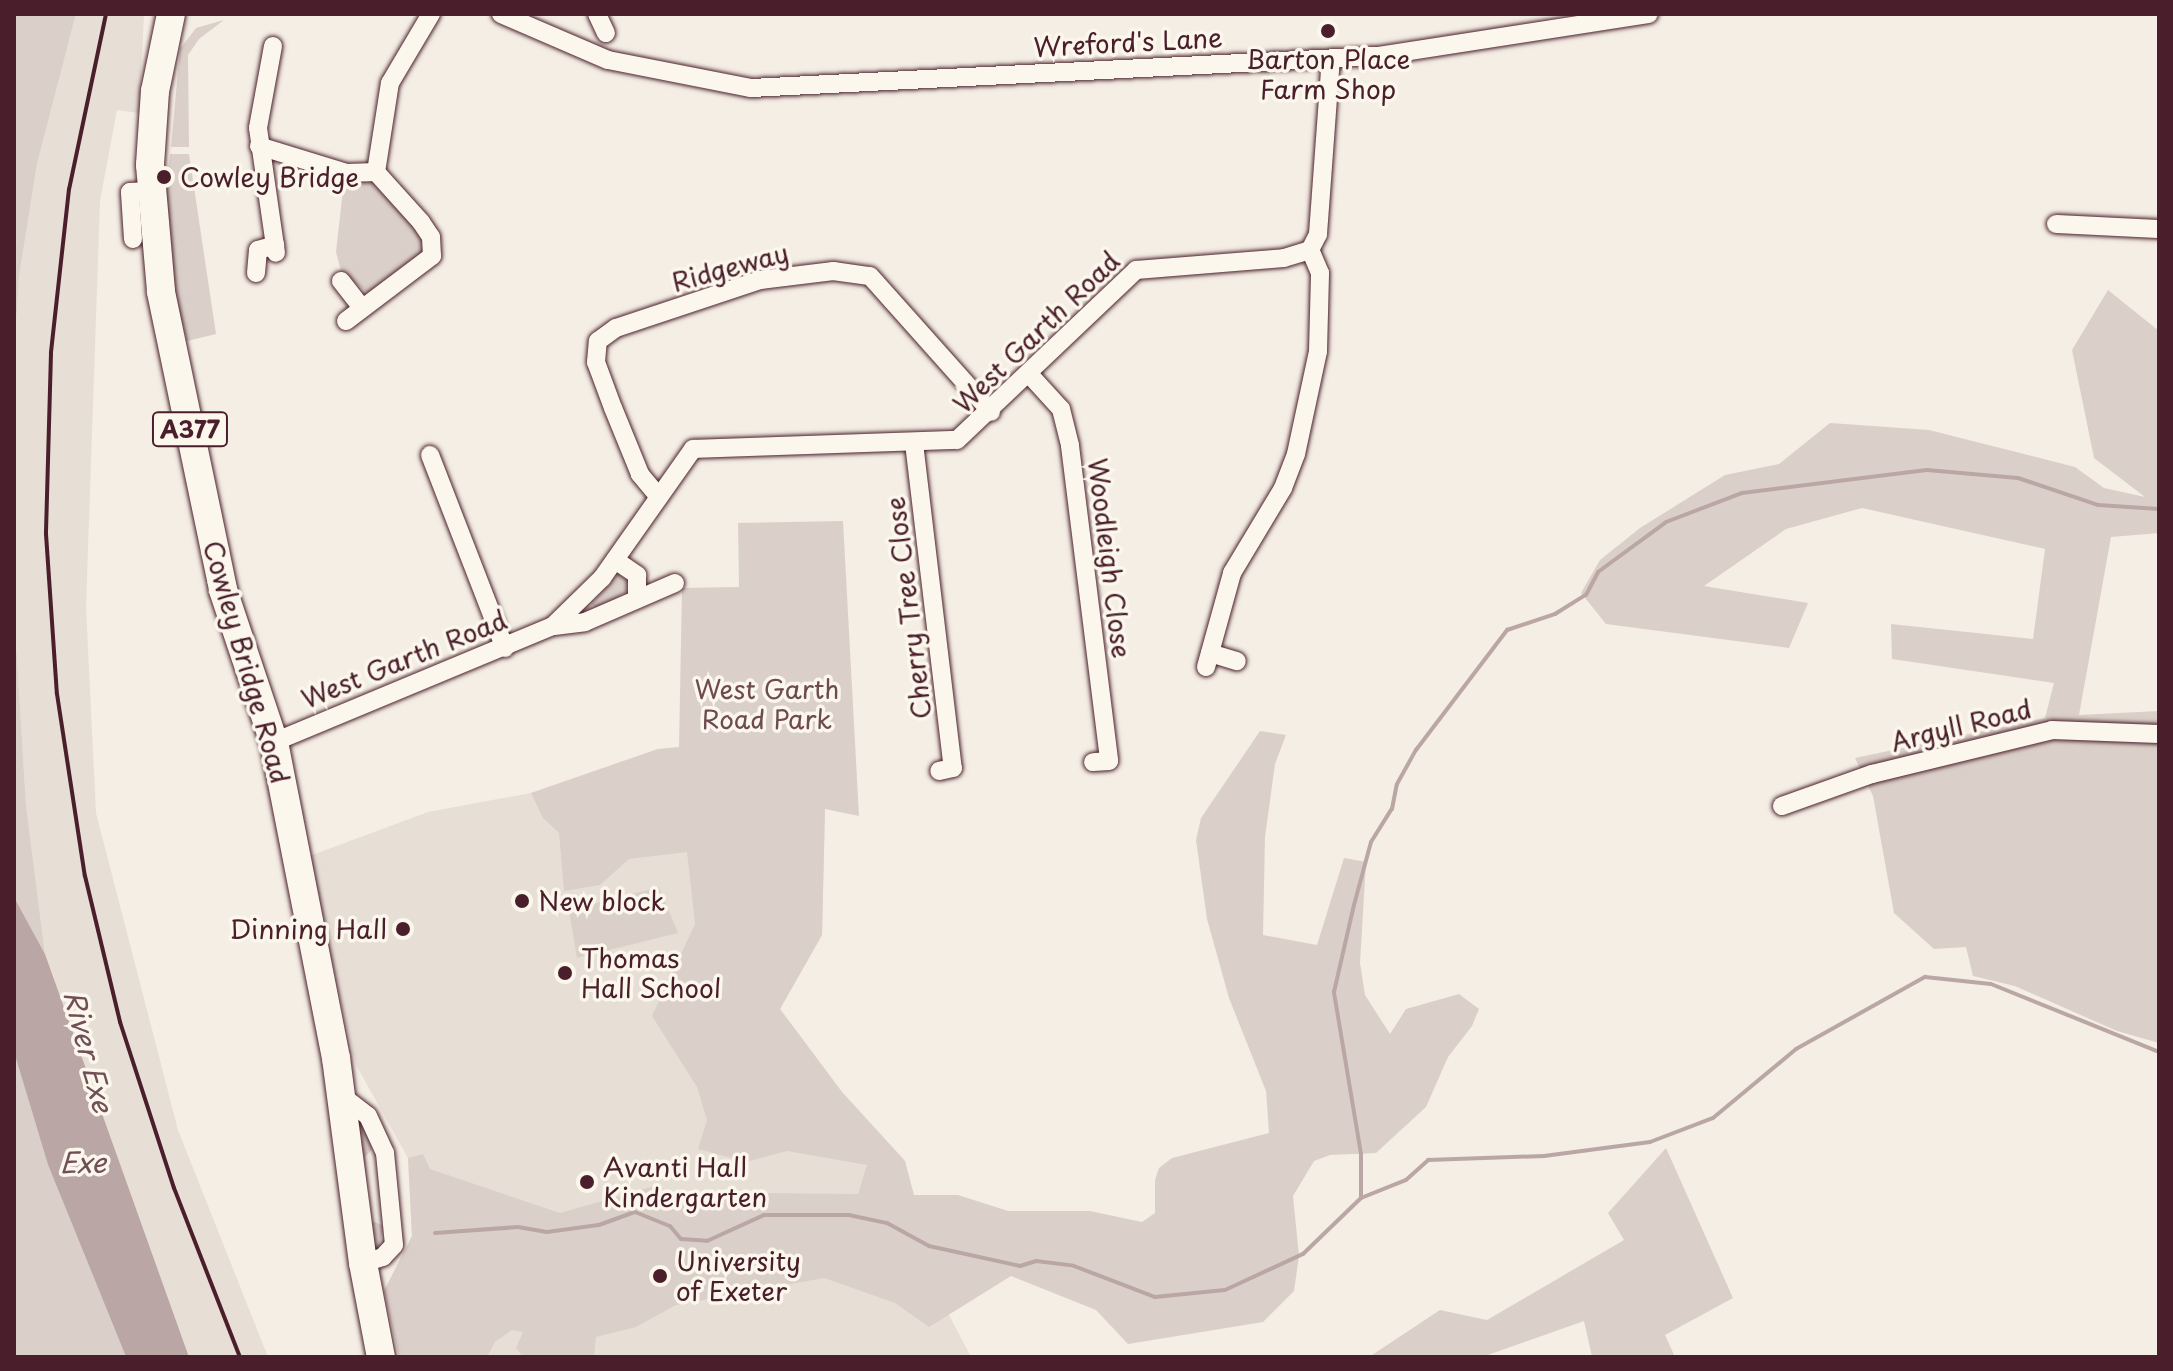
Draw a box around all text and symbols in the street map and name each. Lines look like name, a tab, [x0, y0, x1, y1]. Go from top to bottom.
street label: Wreford's Lane	[1033, 21, 1223, 63]
marker: Barton Place Farm Shop	[1319, 22, 1337, 40]
place label: Barton Place Farm Shop	[1246, 43, 1410, 104]
place label: Cowley Bridge	[180, 161, 359, 193]
marker: Cowley Bridge	[155, 168, 173, 186]
street label: Ridgeway	[668, 236, 792, 298]
street label: West Garth Road	[947, 246, 1125, 418]
road number: A377	[150, 409, 230, 449]
street label: Woodleigh Close	[1082, 456, 1138, 660]
street label: Cherry Tree Close	[879, 494, 937, 722]
street label: Cowley Bridge Road	[198, 538, 296, 786]
street label: West Garth Road	[298, 604, 510, 714]
park label: West Garth Road Park	[694, 673, 840, 734]
street label: Argyll Road	[1887, 692, 2035, 758]
place label: New block	[538, 885, 666, 917]
marker: New block	[513, 892, 531, 910]
place label: Dinning Hall	[229, 913, 387, 945]
marker: Dinning Hall	[394, 920, 412, 938]
place label: Thomas Hall School	[581, 942, 722, 1004]
marker: Thomas Hall School	[556, 964, 574, 982]
water label: River Exe	[58, 987, 120, 1115]
water label: Exe	[60, 1145, 106, 1179]
place label: Avanti Hall Kindergarten	[603, 1151, 767, 1212]
marker: Avanti Hall Kindergarten	[578, 1173, 596, 1191]
place label: University of Exeter	[676, 1245, 801, 1306]
marker: University of Exeter	[651, 1267, 669, 1285]

